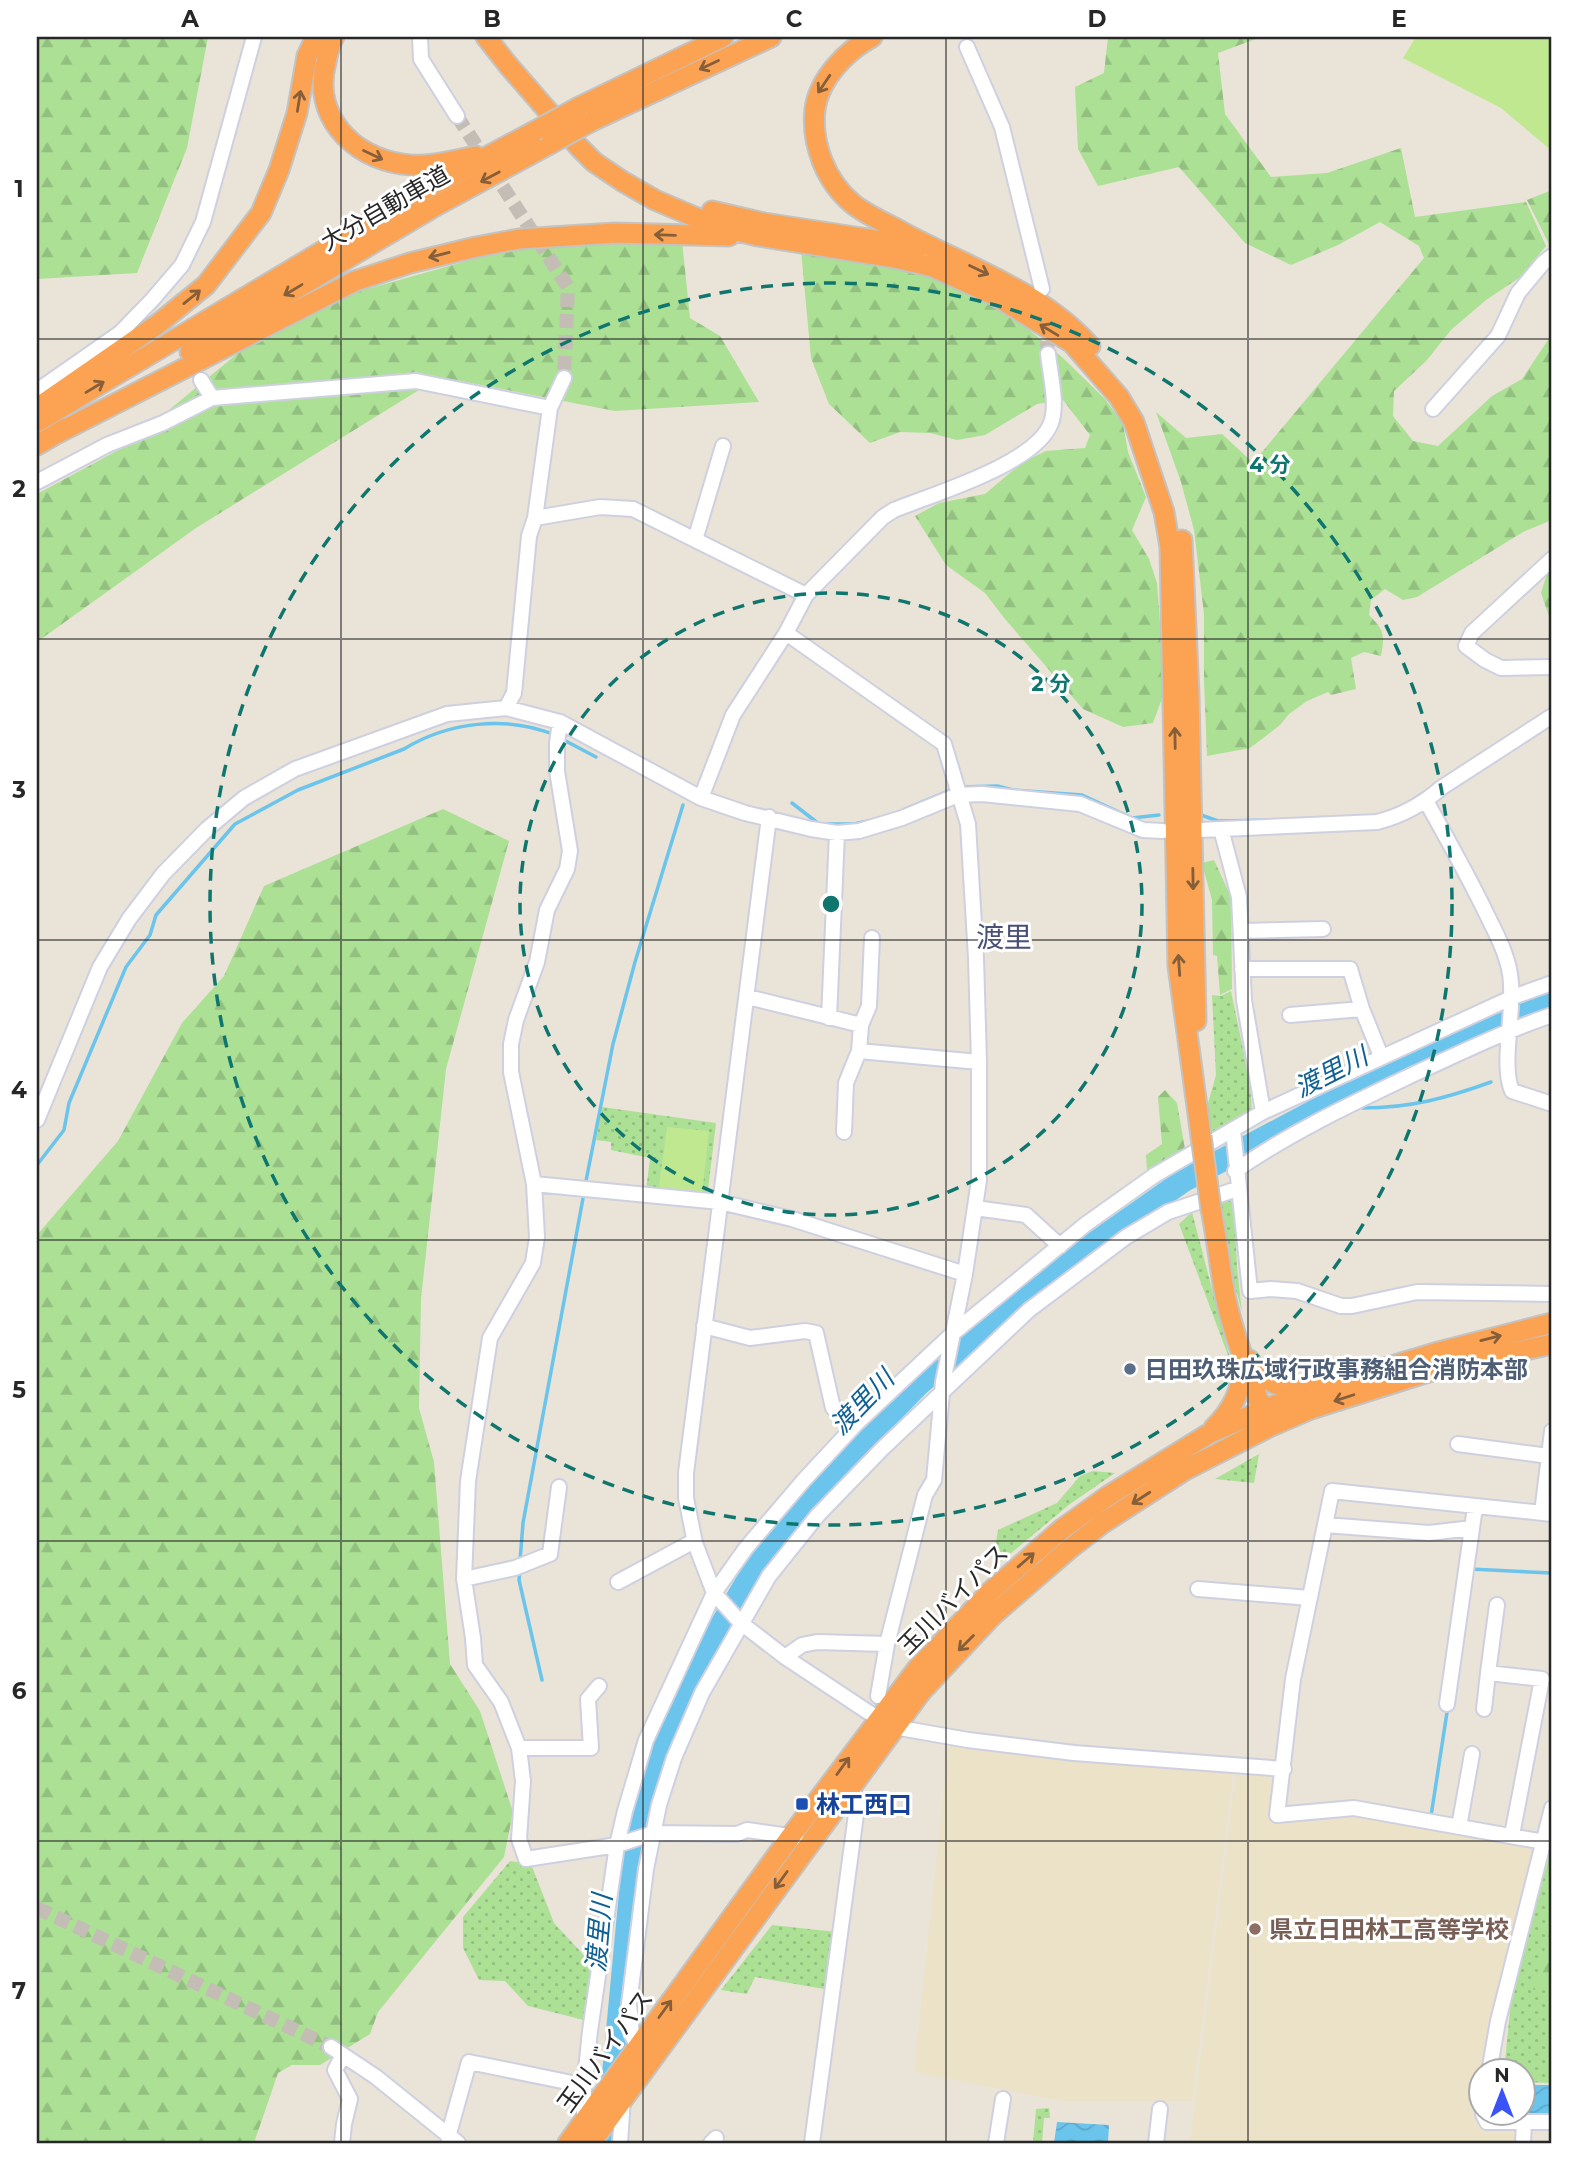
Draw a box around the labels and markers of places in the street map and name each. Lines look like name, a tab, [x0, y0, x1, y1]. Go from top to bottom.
centre of rings	[819, 892, 843, 916]
place label: 日田玖珠広域行政事務組合消防本部	[1144, 1355, 1528, 1384]
marker: 日田玖珠広域行政事務組合消防本部	[1122, 1361, 1138, 1377]
place label: 林工西口	[816, 1790, 912, 1819]
marker: 林工西口	[794, 1796, 810, 1812]
place label: 県立日田林工高等学校	[1269, 1915, 1509, 1944]
marker: 県立日田林工高等学校	[1247, 1921, 1263, 1937]

